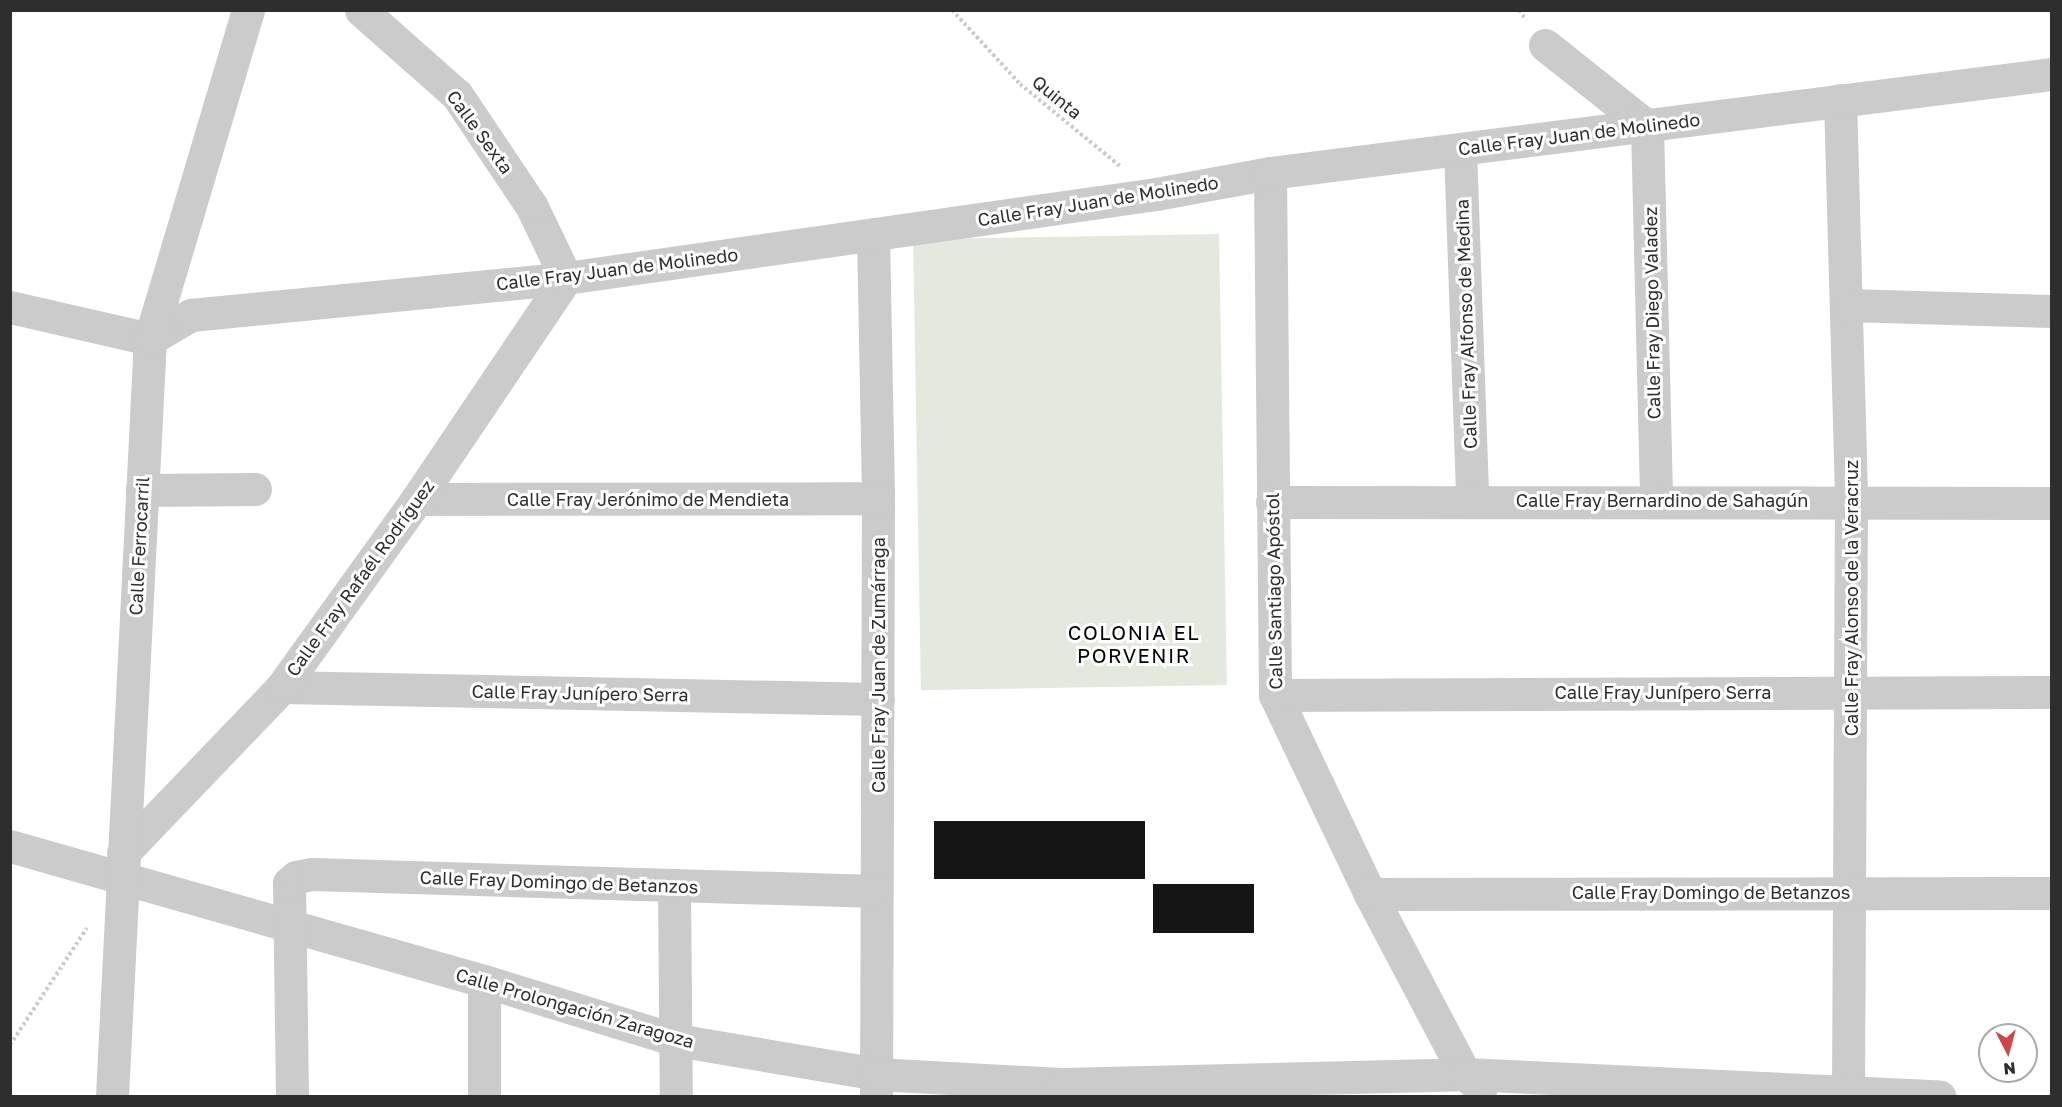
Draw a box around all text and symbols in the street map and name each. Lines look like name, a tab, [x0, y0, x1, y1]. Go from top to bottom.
street label: Quinta	[1028, 71, 1086, 123]
street label: Calle Sexta	[442, 86, 518, 178]
street label: Calle Fray Juan de Molinedo	[1457, 108, 1701, 160]
street label: Calle Fray Juan de Molinedo	[976, 171, 1220, 231]
street label: Calle Fray Alfonso de Medina	[1451, 199, 1481, 449]
street label: Calle Fray Diego Valadez	[1639, 207, 1665, 419]
street label: Calle Fray Juan de Molinedo	[495, 243, 739, 295]
street label: Calle Fray Alonso de la Veracruz	[1840, 460, 1862, 736]
street label: Calle Ferrocarril	[125, 476, 153, 616]
street label: Calle Fray Rafaél Rodríguez	[282, 476, 438, 680]
street label: Calle Fray Jerónimo de Mendieta	[507, 488, 789, 510]
street label: Calle Fray Bernardino de Sahagún	[1516, 489, 1808, 511]
street label: Calle Santiago Apóstol	[1261, 492, 1287, 690]
street label: Calle Fray Juan de Zumárraga	[867, 537, 889, 793]
district label: COLONIA EL PORVENIR	[1068, 620, 1200, 667]
street label: Calle Fray Junípero Serra	[471, 680, 689, 706]
street label: Calle Fray Junípero Serra	[1554, 681, 1772, 703]
street label: Calle Fray Domingo de Betanzos	[419, 866, 699, 898]
street label: Calle Fray Domingo de Betanzos	[1572, 881, 1850, 903]
street label: Calle Prolongación Zaragoza	[453, 964, 697, 1052]
north arrow	[1978, 1023, 2038, 1083]
text: N	[2003, 1058, 2017, 1079]

